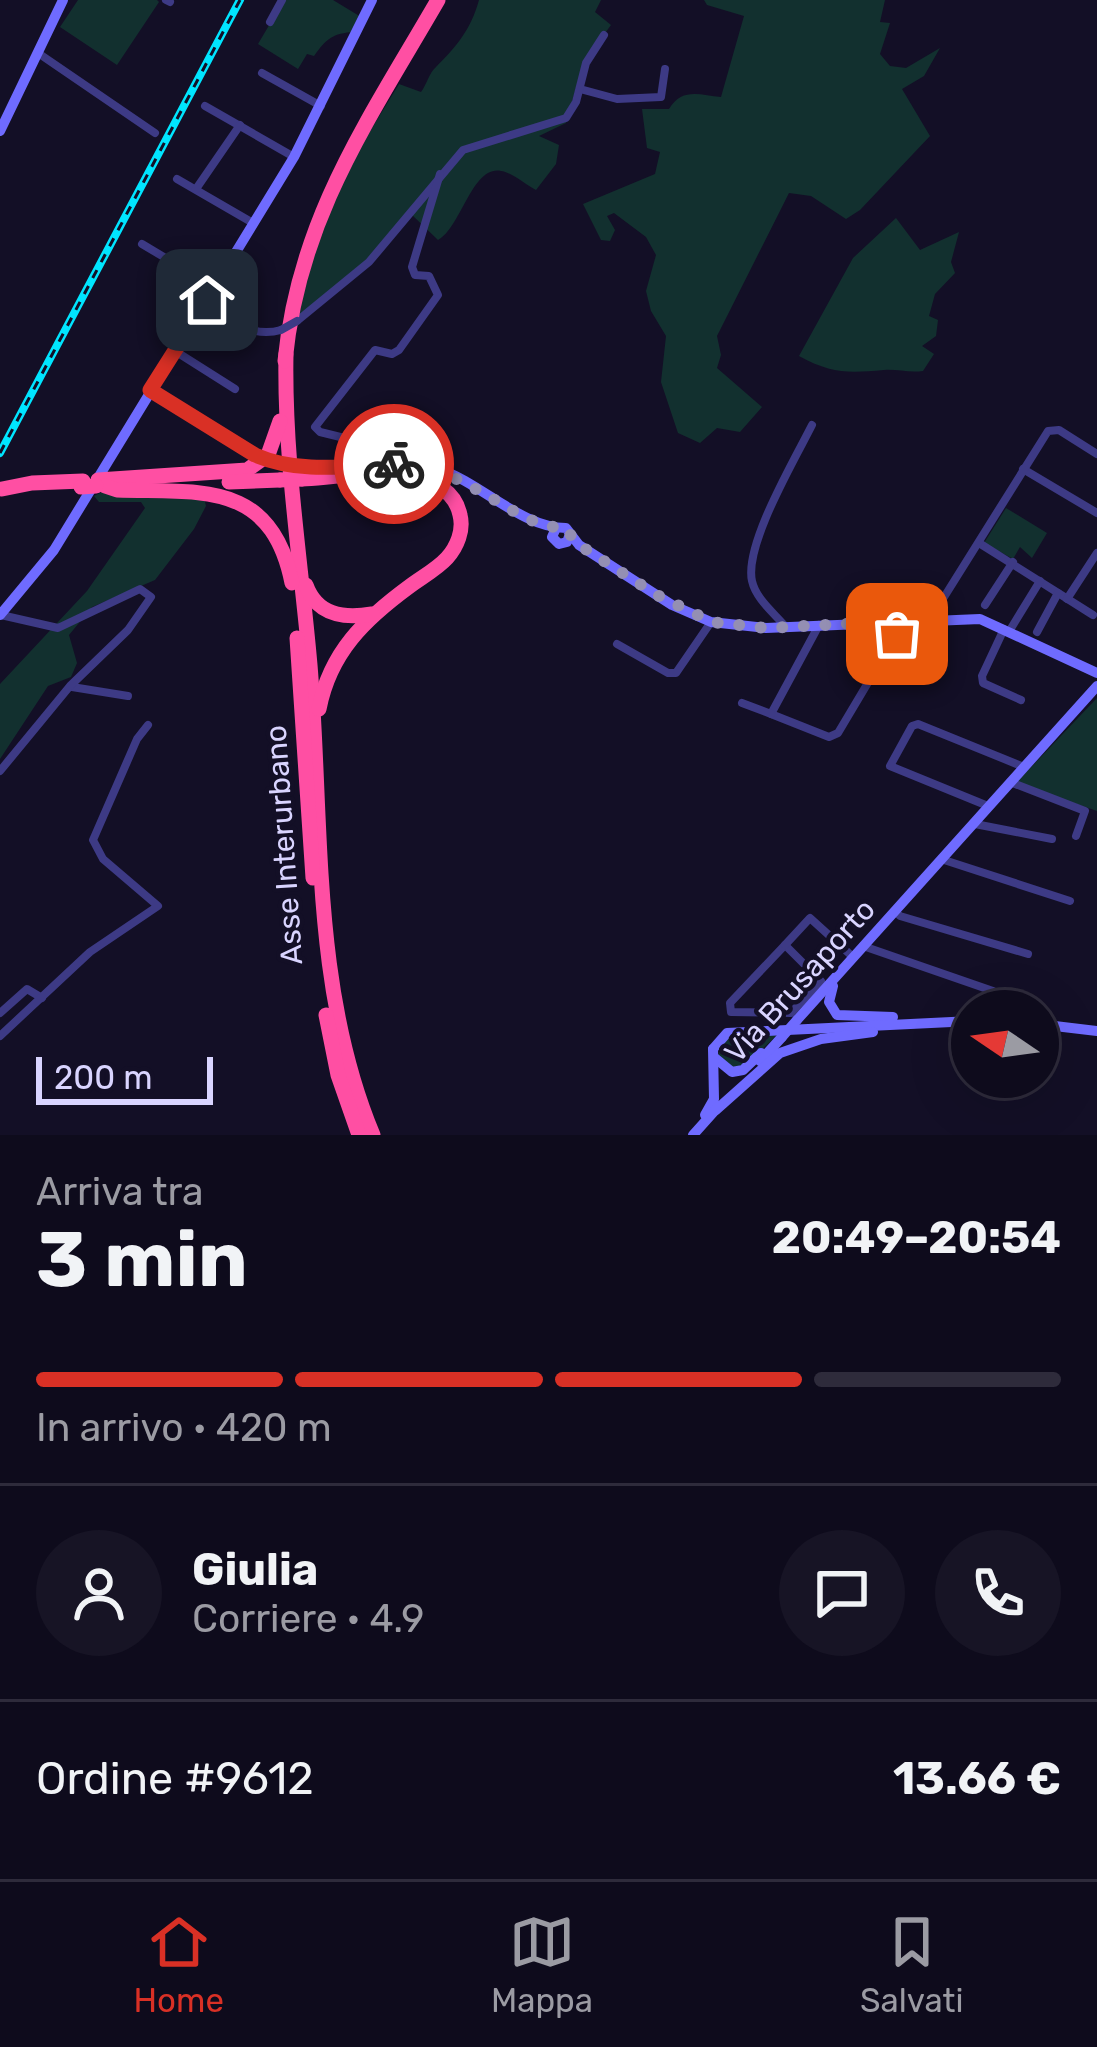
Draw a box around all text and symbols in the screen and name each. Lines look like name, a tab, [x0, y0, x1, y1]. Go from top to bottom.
pin	[156, 249, 258, 351]
icon: home	[174, 267, 240, 333]
courier	[334, 404, 454, 524]
icon: bike	[361, 431, 427, 497]
pin	[846, 583, 948, 685]
icon: bag	[864, 601, 930, 667]
street label: Asse Interurbano	[258, 724, 310, 966]
street label: Via Brusaporto	[717, 892, 883, 1070]
north arrow	[951, 990, 1059, 1098]
map controls	[951, 990, 1059, 1098]
scale bar	[36, 1051, 213, 1104]
text: 200 m	[54, 1058, 153, 1097]
text: Arriva tra	[36, 1169, 204, 1215]
text: 20:49–20:54	[772, 1211, 1061, 1264]
text: 3 min	[36, 1213, 248, 1306]
text: In arrivo · 420 m	[36, 1405, 332, 1451]
button: person	[36, 1530, 162, 1656]
button: chat	[779, 1530, 905, 1656]
button: phone	[935, 1530, 1061, 1656]
text: Giulia	[192, 1543, 318, 1596]
text: Corriere · 4.9	[192, 1596, 424, 1642]
text: Ordine #9612	[36, 1752, 314, 1805]
text: 13.66 €	[893, 1752, 1061, 1805]
tab: Home	[134, 1909, 224, 2020]
tab: Mappa	[491, 1909, 593, 2020]
tab: Salvati	[860, 1909, 963, 2020]

